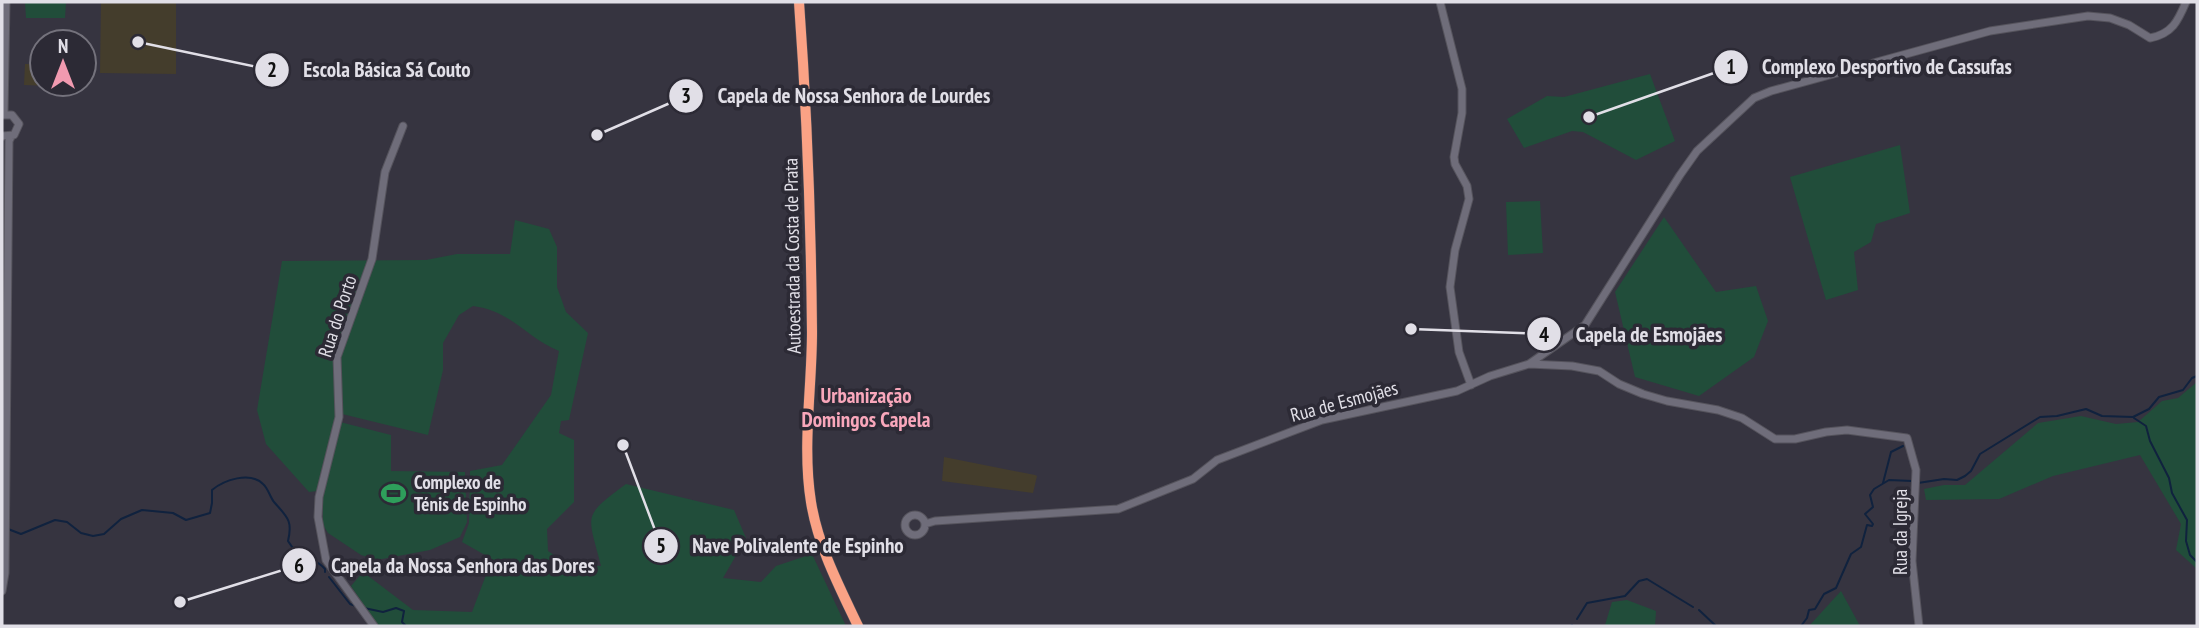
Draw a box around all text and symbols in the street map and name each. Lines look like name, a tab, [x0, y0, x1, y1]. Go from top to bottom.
north arrow	[28, 28, 98, 98]
text: N	[58, 34, 68, 58]
callout: Complexo Desportivo de Cassufas	[1713, 46, 2026, 88]
callout: Escola Básica Sá Couto	[254, 49, 485, 91]
text: 1	[1726, 53, 1736, 80]
text: Complexo Desportivo de Cassufas	[1762, 53, 2012, 80]
text: 2	[267, 56, 277, 83]
text: Escola Básica Sá Couto	[303, 56, 471, 83]
callout: Capela de Nossa Senhora de Lourdes	[668, 75, 1004, 117]
text: 3	[681, 82, 691, 109]
text: Capela de Nossa Senhora de Lourdes	[718, 82, 990, 109]
street label: Autoestrada da Costa de Prata	[778, 158, 806, 354]
street label: Rua do Porto	[313, 272, 361, 360]
callout: Capela de Esmojães	[1527, 313, 1736, 355]
text: 4	[1539, 321, 1549, 348]
text: Capela de Esmojães	[1576, 321, 1722, 348]
street label: Rua de Esmojães	[1288, 375, 1400, 427]
district label: Urbanização Domingos Capela	[802, 382, 931, 433]
place label: Complexo de Ténis de Espinho	[414, 470, 526, 516]
sports icon: Complexo de Ténis de Espinho	[380, 479, 408, 507]
street label: Rua da Igreja	[1888, 489, 1912, 575]
callout: Nave Polivalente de Espinho	[643, 525, 917, 567]
text: 5	[656, 532, 666, 559]
text: Nave Polivalente de Espinho	[692, 532, 904, 559]
callout: Capela da Nossa Senhora das Dores	[282, 544, 608, 586]
text: 6	[294, 552, 304, 579]
text: Capela da Nossa Senhora das Dores	[331, 552, 595, 579]

